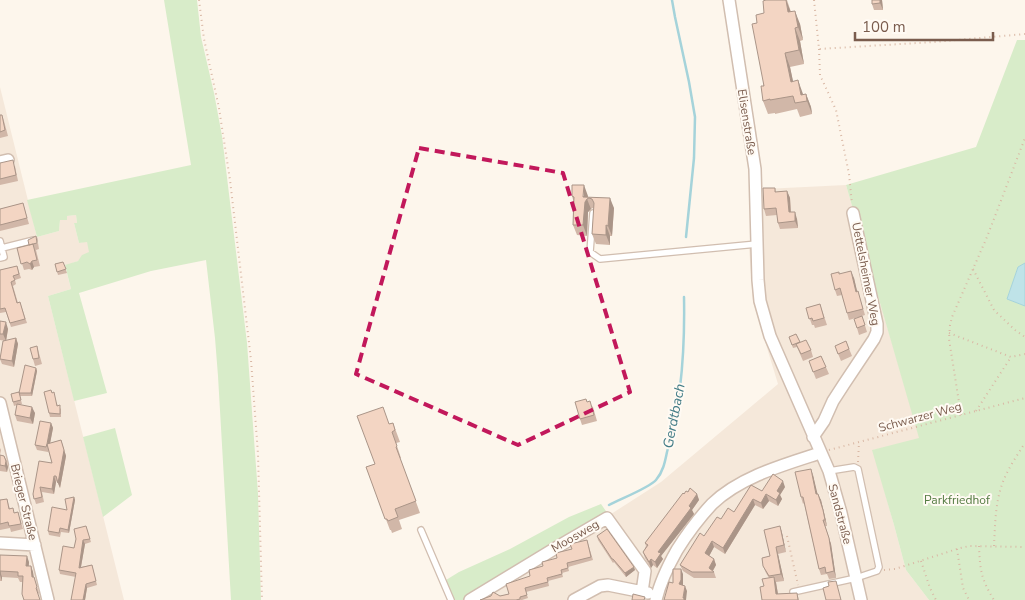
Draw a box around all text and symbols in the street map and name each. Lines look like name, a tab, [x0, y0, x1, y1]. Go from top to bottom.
scale bar	[855, 10, 992, 42]
text: 100 m	[862, 17, 906, 37]
street label: Elisenstraße	[734, 88, 760, 156]
street label: Uettelsheimer Weg	[848, 221, 884, 327]
water label: Gerdtbach	[658, 382, 690, 450]
street label: Schwarzer Weg	[877, 398, 963, 436]
street label: Brieger Straße	[7, 462, 41, 542]
street label: Sandstraße	[824, 482, 856, 546]
park label: Parkfriedhof	[924, 492, 991, 508]
street label: Moosweg	[548, 516, 602, 556]

